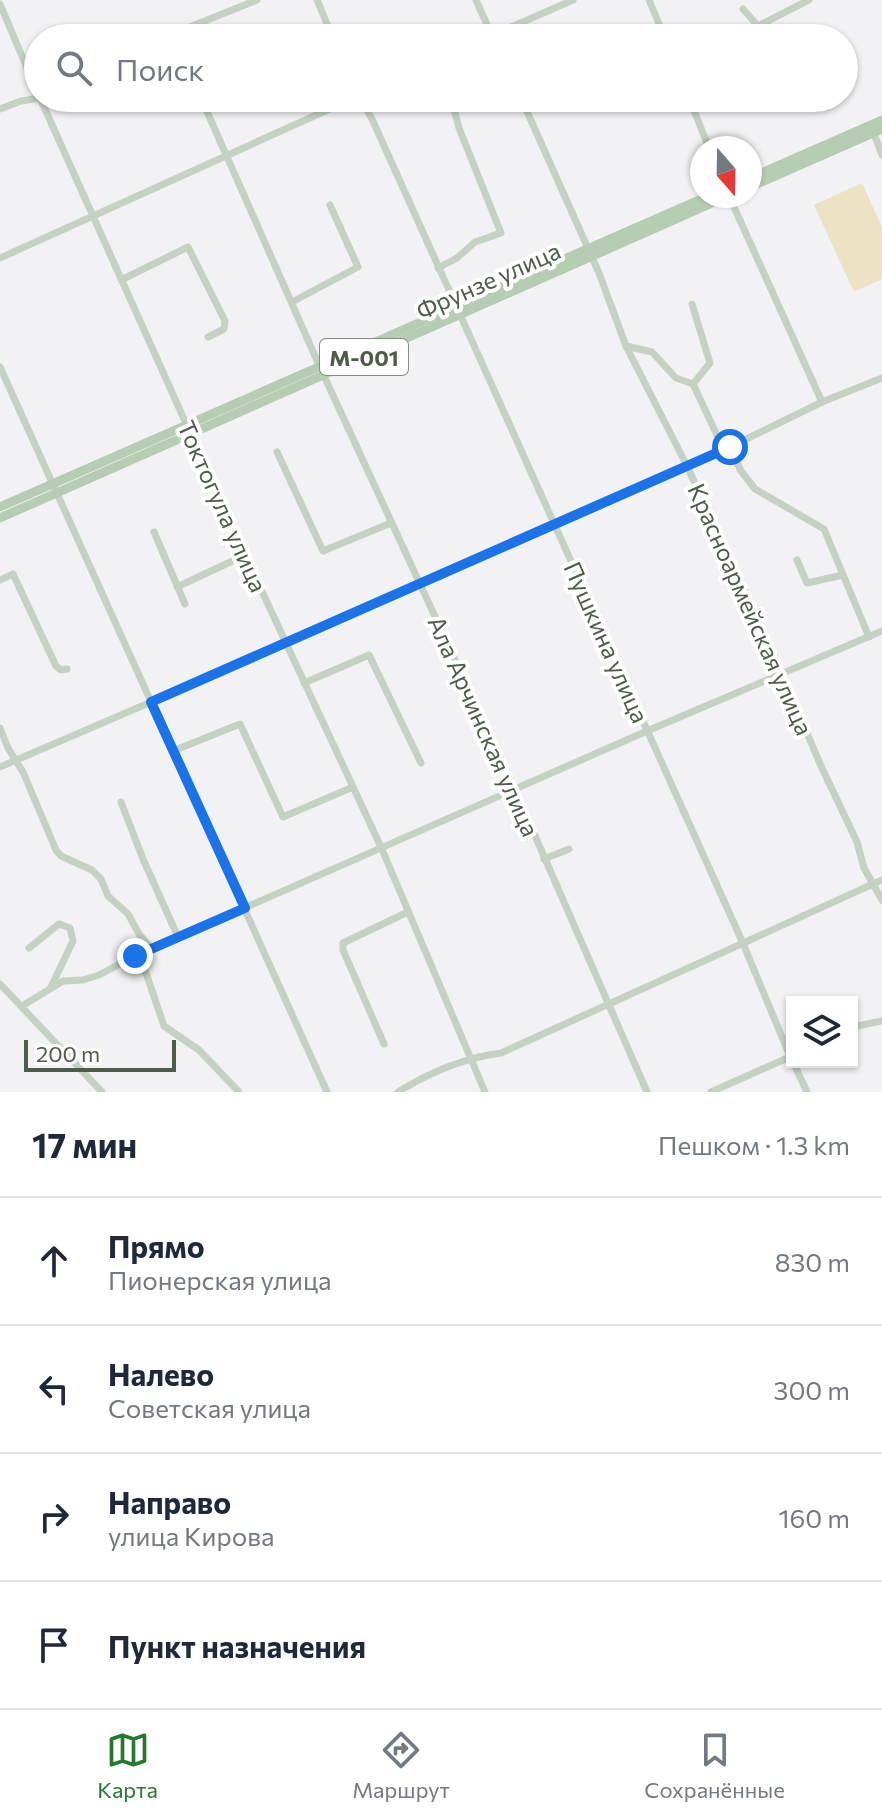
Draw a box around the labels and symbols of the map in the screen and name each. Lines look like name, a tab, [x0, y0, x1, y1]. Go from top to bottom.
north arrow	[690, 136, 762, 208]
street label: Фрунзе улица	[411, 235, 565, 325]
road number: M-001	[320, 339, 408, 375]
street label: Токтогула улица	[172, 416, 274, 596]
route start	[712, 429, 748, 465]
street label: Красноармейская улица	[682, 479, 820, 739]
street label: Пушкина улица	[559, 557, 655, 727]
street label: Ала Арчинская улица	[422, 611, 546, 841]
route end	[117, 938, 153, 974]
scale bar	[24, 1036, 176, 1072]

